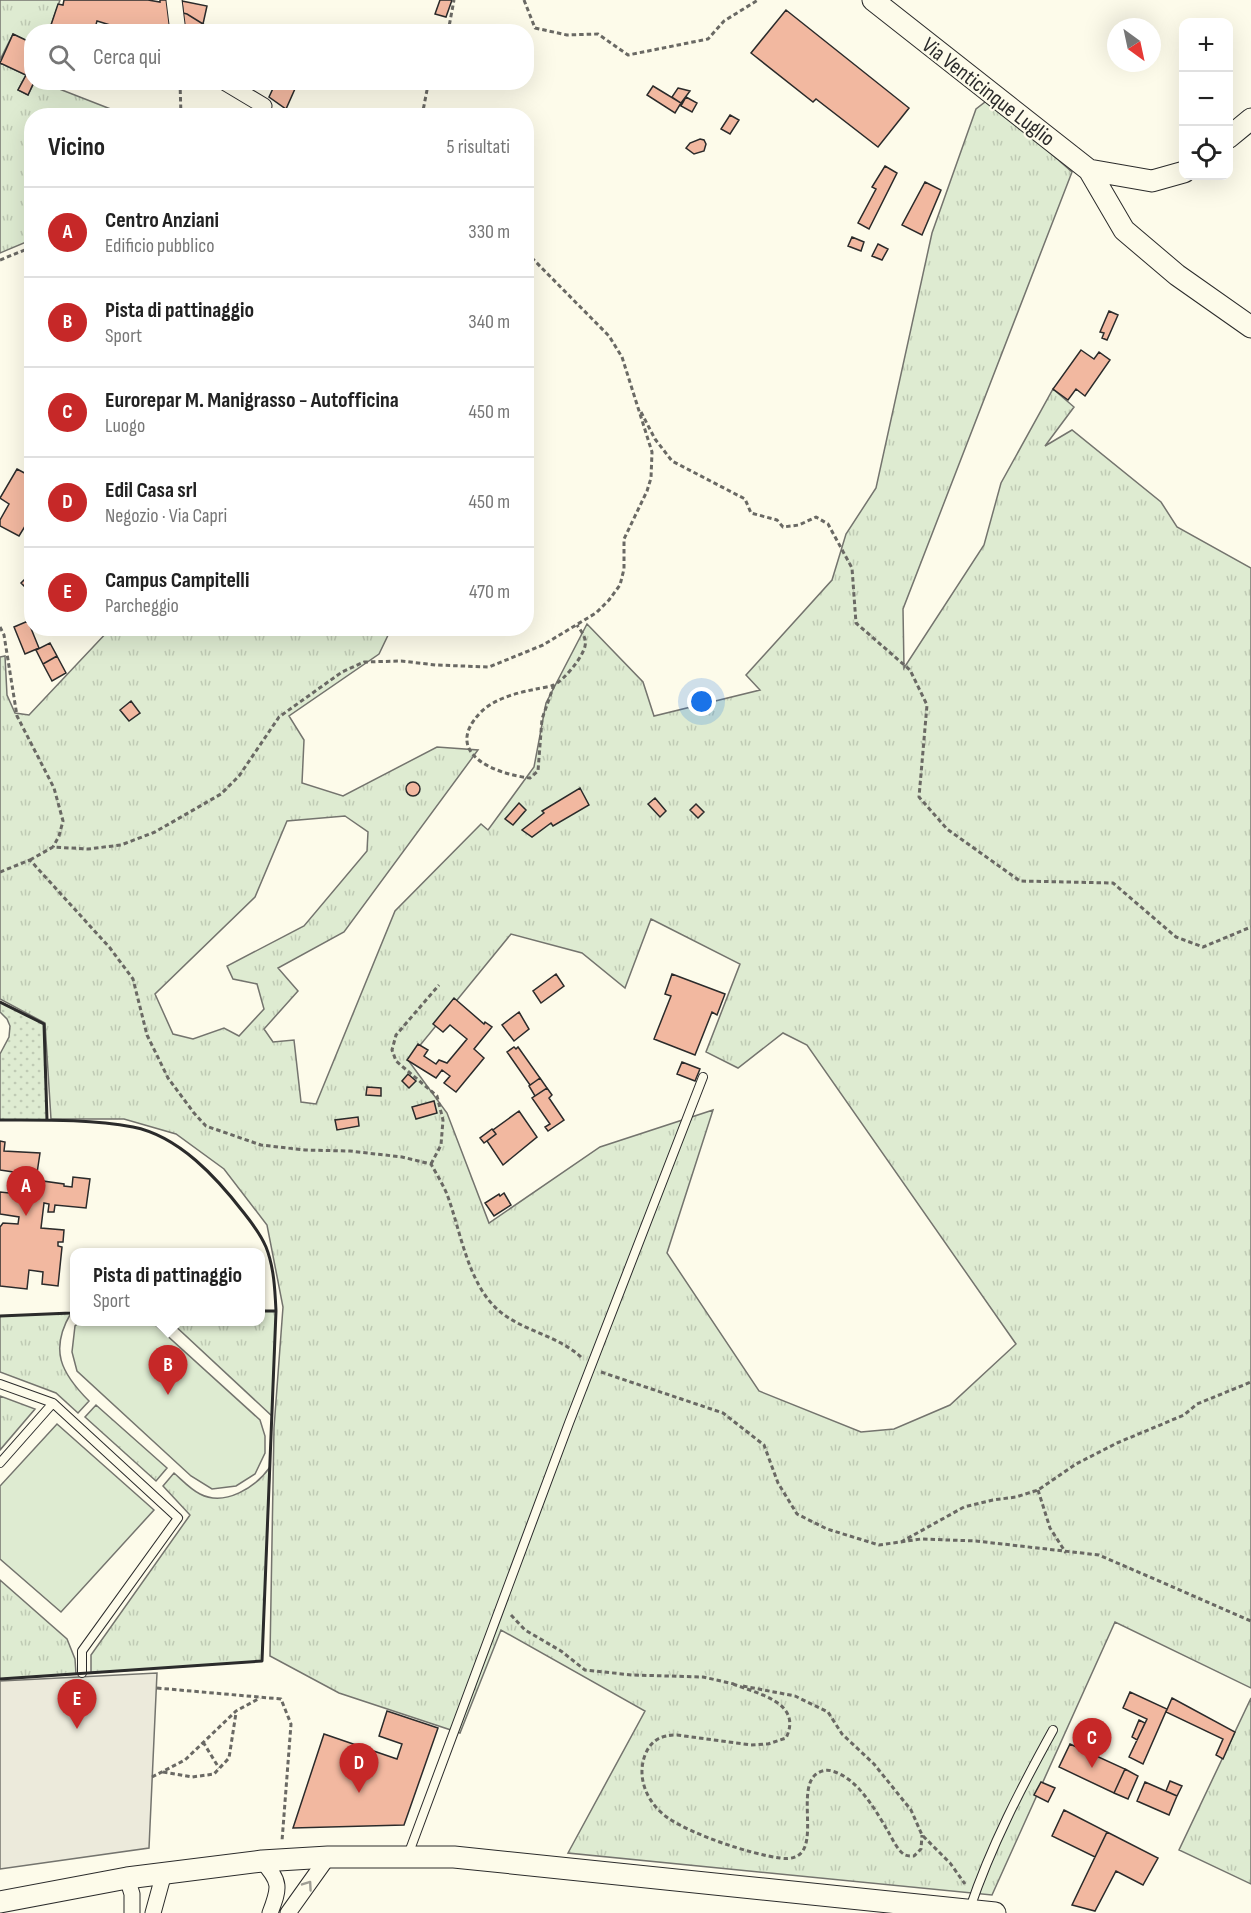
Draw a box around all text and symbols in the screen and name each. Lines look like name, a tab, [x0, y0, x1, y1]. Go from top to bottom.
north arrow	[1107, 18, 1161, 72]
map controls	[1179, 18, 1233, 180]
button: +	[1179, 18, 1233, 72]
search box	[24, 24, 534, 90]
street label: Via Venticinque Luglio	[916, 32, 1060, 152]
icon: search	[45, 41, 78, 74]
text: Cerca qui	[93, 44, 161, 71]
button: −	[1179, 72, 1233, 126]
button: locate	[1179, 126, 1233, 180]
text: Vicino	[48, 132, 105, 163]
text: 5 risultati	[447, 135, 510, 159]
text: Centro Anziani	[105, 207, 219, 234]
text: A	[63, 220, 72, 244]
text: 330 m	[468, 220, 510, 244]
text: Edificio pubblico	[105, 234, 214, 258]
text: Pista di pattinaggio	[105, 297, 254, 324]
text: B	[63, 310, 72, 334]
text: 340 m	[468, 310, 510, 334]
text: Sport	[105, 324, 142, 348]
text: Eurorepar M. Manigrasso - Autofficina	[105, 387, 399, 414]
text: C	[62, 400, 73, 424]
text: 450 m	[469, 400, 510, 424]
text: Luogo	[105, 414, 145, 438]
text: Edil Casa srl	[105, 477, 197, 504]
text: D	[62, 490, 73, 514]
text: 450 m	[469, 490, 510, 514]
text: Negozio · Via Capri	[105, 504, 227, 528]
text: Campus Campitelli	[105, 567, 250, 594]
text: E	[63, 580, 72, 604]
text: 470 m	[469, 580, 510, 604]
text: Parcheggio	[105, 594, 179, 618]
your location	[687, 687, 716, 716]
pin: A	[6, 1166, 46, 1216]
popup	[70, 1248, 265, 1326]
text: Pista di pattinaggio	[93, 1262, 242, 1289]
text: Sport	[93, 1289, 130, 1313]
pin: B	[148, 1346, 188, 1395]
pin: E	[58, 1680, 97, 1729]
pin: C	[1072, 1718, 1112, 1768]
pin: D	[340, 1744, 378, 1793]
one-way arrow	[301, 1881, 312, 1892]

